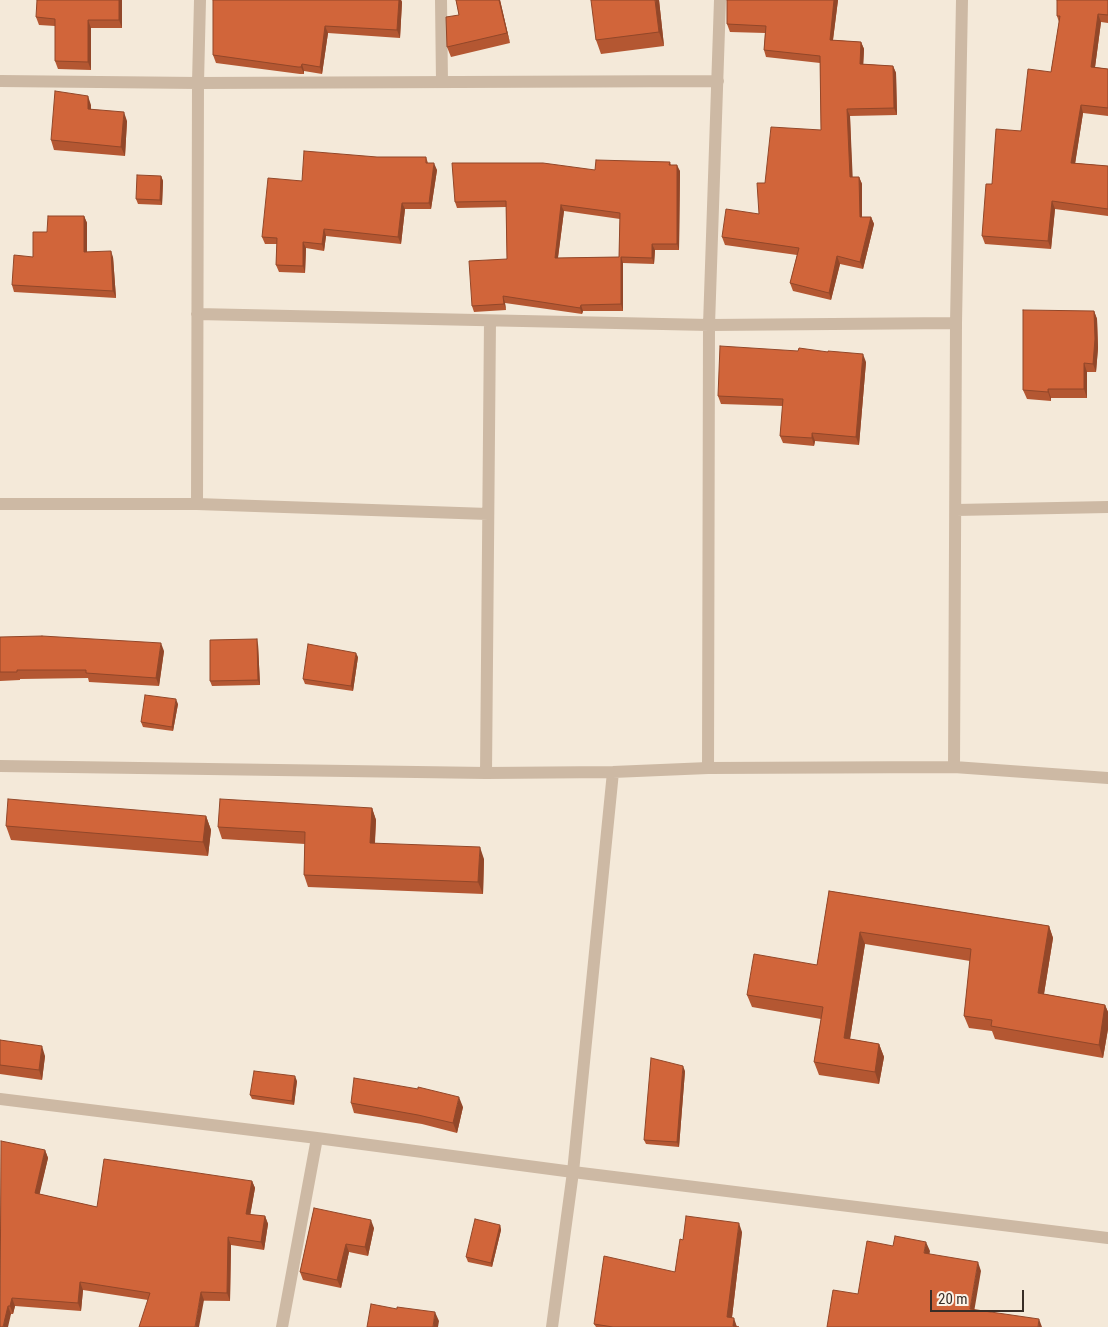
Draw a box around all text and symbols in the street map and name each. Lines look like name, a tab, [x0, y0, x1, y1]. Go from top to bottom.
scale bar	[933, 1280, 1027, 1312]
text: 20 m	[938, 1290, 968, 1308]

